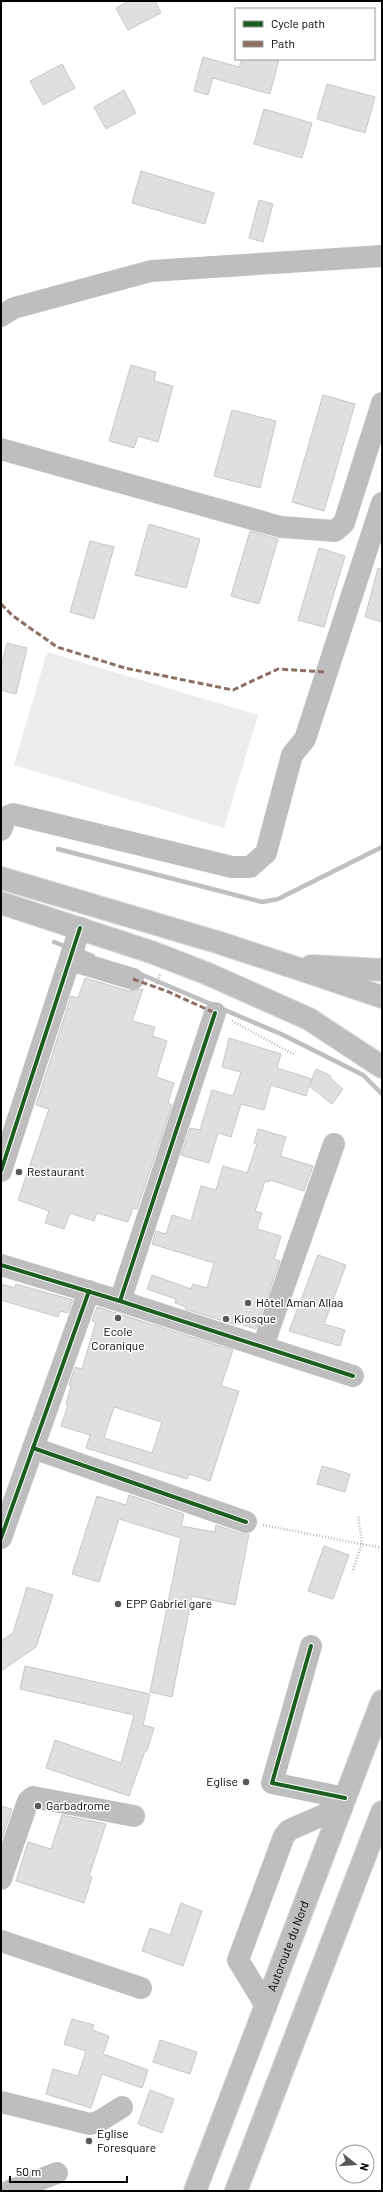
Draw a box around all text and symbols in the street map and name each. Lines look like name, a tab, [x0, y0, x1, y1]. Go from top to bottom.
legend	[235, 8, 375, 60]
text: Cycle path	[271, 16, 325, 30]
text: Path	[271, 36, 295, 50]
place label: Restaurant	[27, 1164, 85, 1178]
marker: Restaurant	[14, 1167, 24, 1177]
place label: Hôtel Aman Allaa	[256, 1295, 343, 1309]
marker: Hôtel Aman Allaa	[243, 1298, 253, 1308]
place label: Kiosque	[234, 1311, 276, 1325]
marker: Ecole Coranique	[113, 1313, 123, 1323]
marker: Kiosque	[221, 1314, 231, 1324]
place label: Ecole Coranique	[91, 1324, 145, 1352]
place label: EPP Gabriel gare	[126, 1596, 212, 1610]
marker: EPP Gabriel gare	[113, 1599, 123, 1609]
place label: Eglise	[206, 1774, 238, 1788]
marker: Eglise	[241, 1777, 251, 1787]
place label: Garbadrome	[46, 1798, 110, 1812]
marker: Garbadrome	[33, 1801, 43, 1811]
street label: Autoroute du Nord	[264, 1899, 311, 1993]
place label: Eglise Foresquare	[97, 2126, 156, 2154]
marker: Eglise Foresquare	[84, 2136, 94, 2146]
north arrow	[335, 2144, 375, 2184]
scale bar	[10, 2158, 127, 2184]
text: N	[358, 2162, 372, 2172]
text: 50 m	[16, 2164, 41, 2178]

